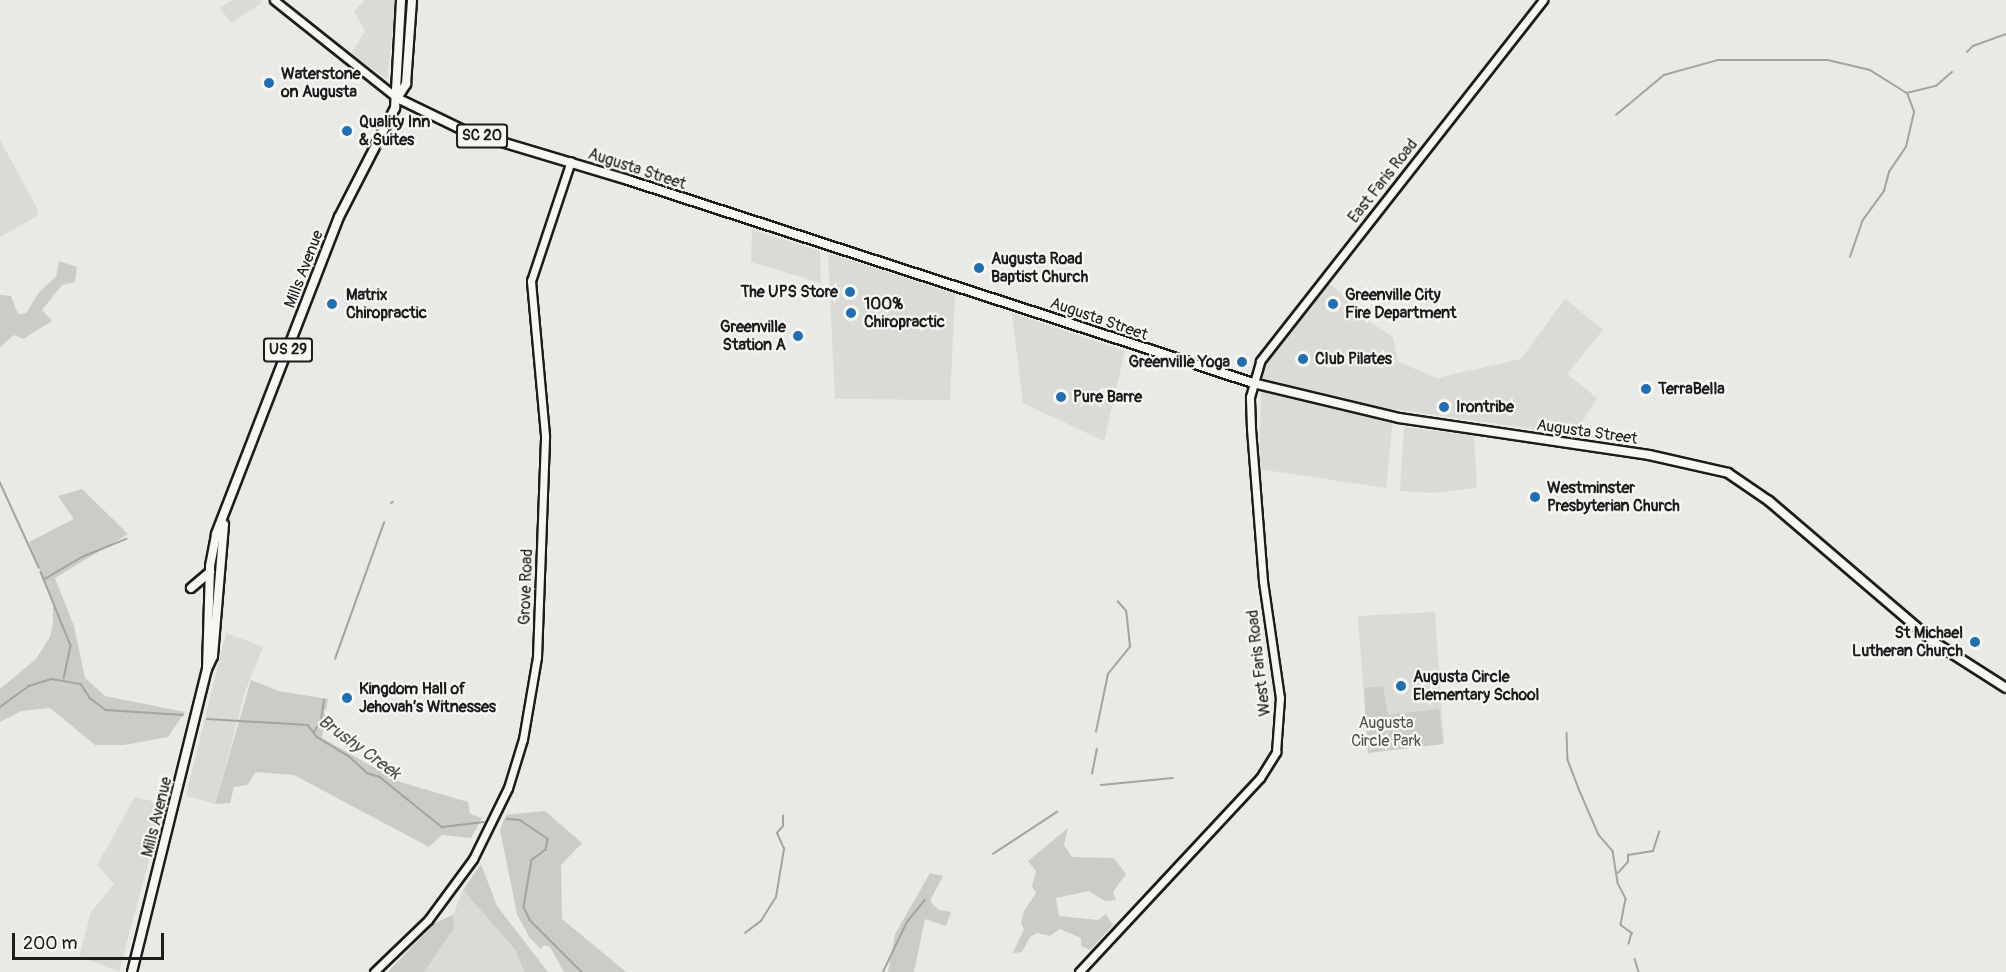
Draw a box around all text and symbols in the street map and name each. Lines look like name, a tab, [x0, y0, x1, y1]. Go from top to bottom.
place label: Waterstone on Augusta	[281, 64, 361, 102]
marker: Waterstone on Augusta	[262, 76, 276, 90]
place label: Quality Inn & Suites	[359, 112, 430, 150]
marker: Quality Inn & Suites	[340, 124, 354, 138]
road number: SC 20	[455, 124, 509, 148]
street label: East Faris Road	[1344, 135, 1422, 227]
street label: Augusta Street	[586, 144, 688, 194]
street label: Mills Avenue	[280, 227, 328, 311]
place label: Augusta Road Baptist Church	[991, 249, 1088, 287]
marker: Augusta Road Baptist Church	[972, 261, 986, 275]
place label: The UPS Store	[740, 282, 838, 302]
place label: Matrix Chiropractic	[346, 285, 427, 323]
marker: The UPS Store	[843, 285, 857, 299]
place label: Greenville City Fire Department	[1345, 285, 1456, 323]
street label: Augusta Street	[1048, 293, 1150, 345]
place label: 100% Chiropractic	[864, 294, 945, 332]
marker: Matrix Chiropractic	[323, 295, 341, 313]
marker: Greenville City Fire Department	[1326, 297, 1340, 311]
marker: 100% Chiropractic	[842, 304, 860, 322]
place label: Greenville Station A	[720, 317, 786, 355]
marker: Greenville Station A	[791, 329, 805, 343]
road number: US 29	[262, 338, 314, 362]
place label: Club Pilates	[1315, 349, 1392, 369]
place label: Greenville Yoga	[1129, 352, 1230, 372]
marker: Club Pilates	[1296, 352, 1310, 366]
marker: Greenville Yoga	[1235, 355, 1249, 369]
place label: TerraBella	[1658, 379, 1725, 399]
marker: TerraBella	[1639, 382, 1653, 396]
place label: Pure Barre	[1073, 387, 1142, 407]
marker: Pure Barre	[1054, 390, 1068, 404]
place label: Irontribe	[1456, 397, 1514, 417]
marker: Irontribe	[1437, 400, 1451, 414]
street label: Augusta Street	[1535, 415, 1639, 449]
place label: Westminster Presbyterian Church	[1547, 478, 1680, 516]
marker: Westminster Presbyterian Church	[1528, 490, 1542, 504]
street label: Grove Road	[515, 549, 537, 625]
street label: West Faris Road	[1243, 609, 1275, 717]
place label: St Michael Lutheran Church	[1852, 623, 1963, 661]
marker: St Michael Lutheran Church	[1968, 635, 1982, 649]
place label: Augusta Circle Elementary School	[1413, 667, 1539, 705]
place label: Kingdom Hall of Jehovah’s Witnesses	[359, 679, 496, 717]
marker: Augusta Circle Elementary School	[1394, 679, 1408, 693]
marker: Kingdom Hall of Jehovah’s Witnesses	[340, 691, 354, 705]
water label: Brushy Creek	[314, 711, 404, 785]
park label: Augusta Circle Park	[1351, 713, 1421, 751]
street label: Mills Avenue	[138, 775, 176, 859]
scale bar	[15, 921, 166, 959]
text: 200 m	[23, 932, 78, 955]

